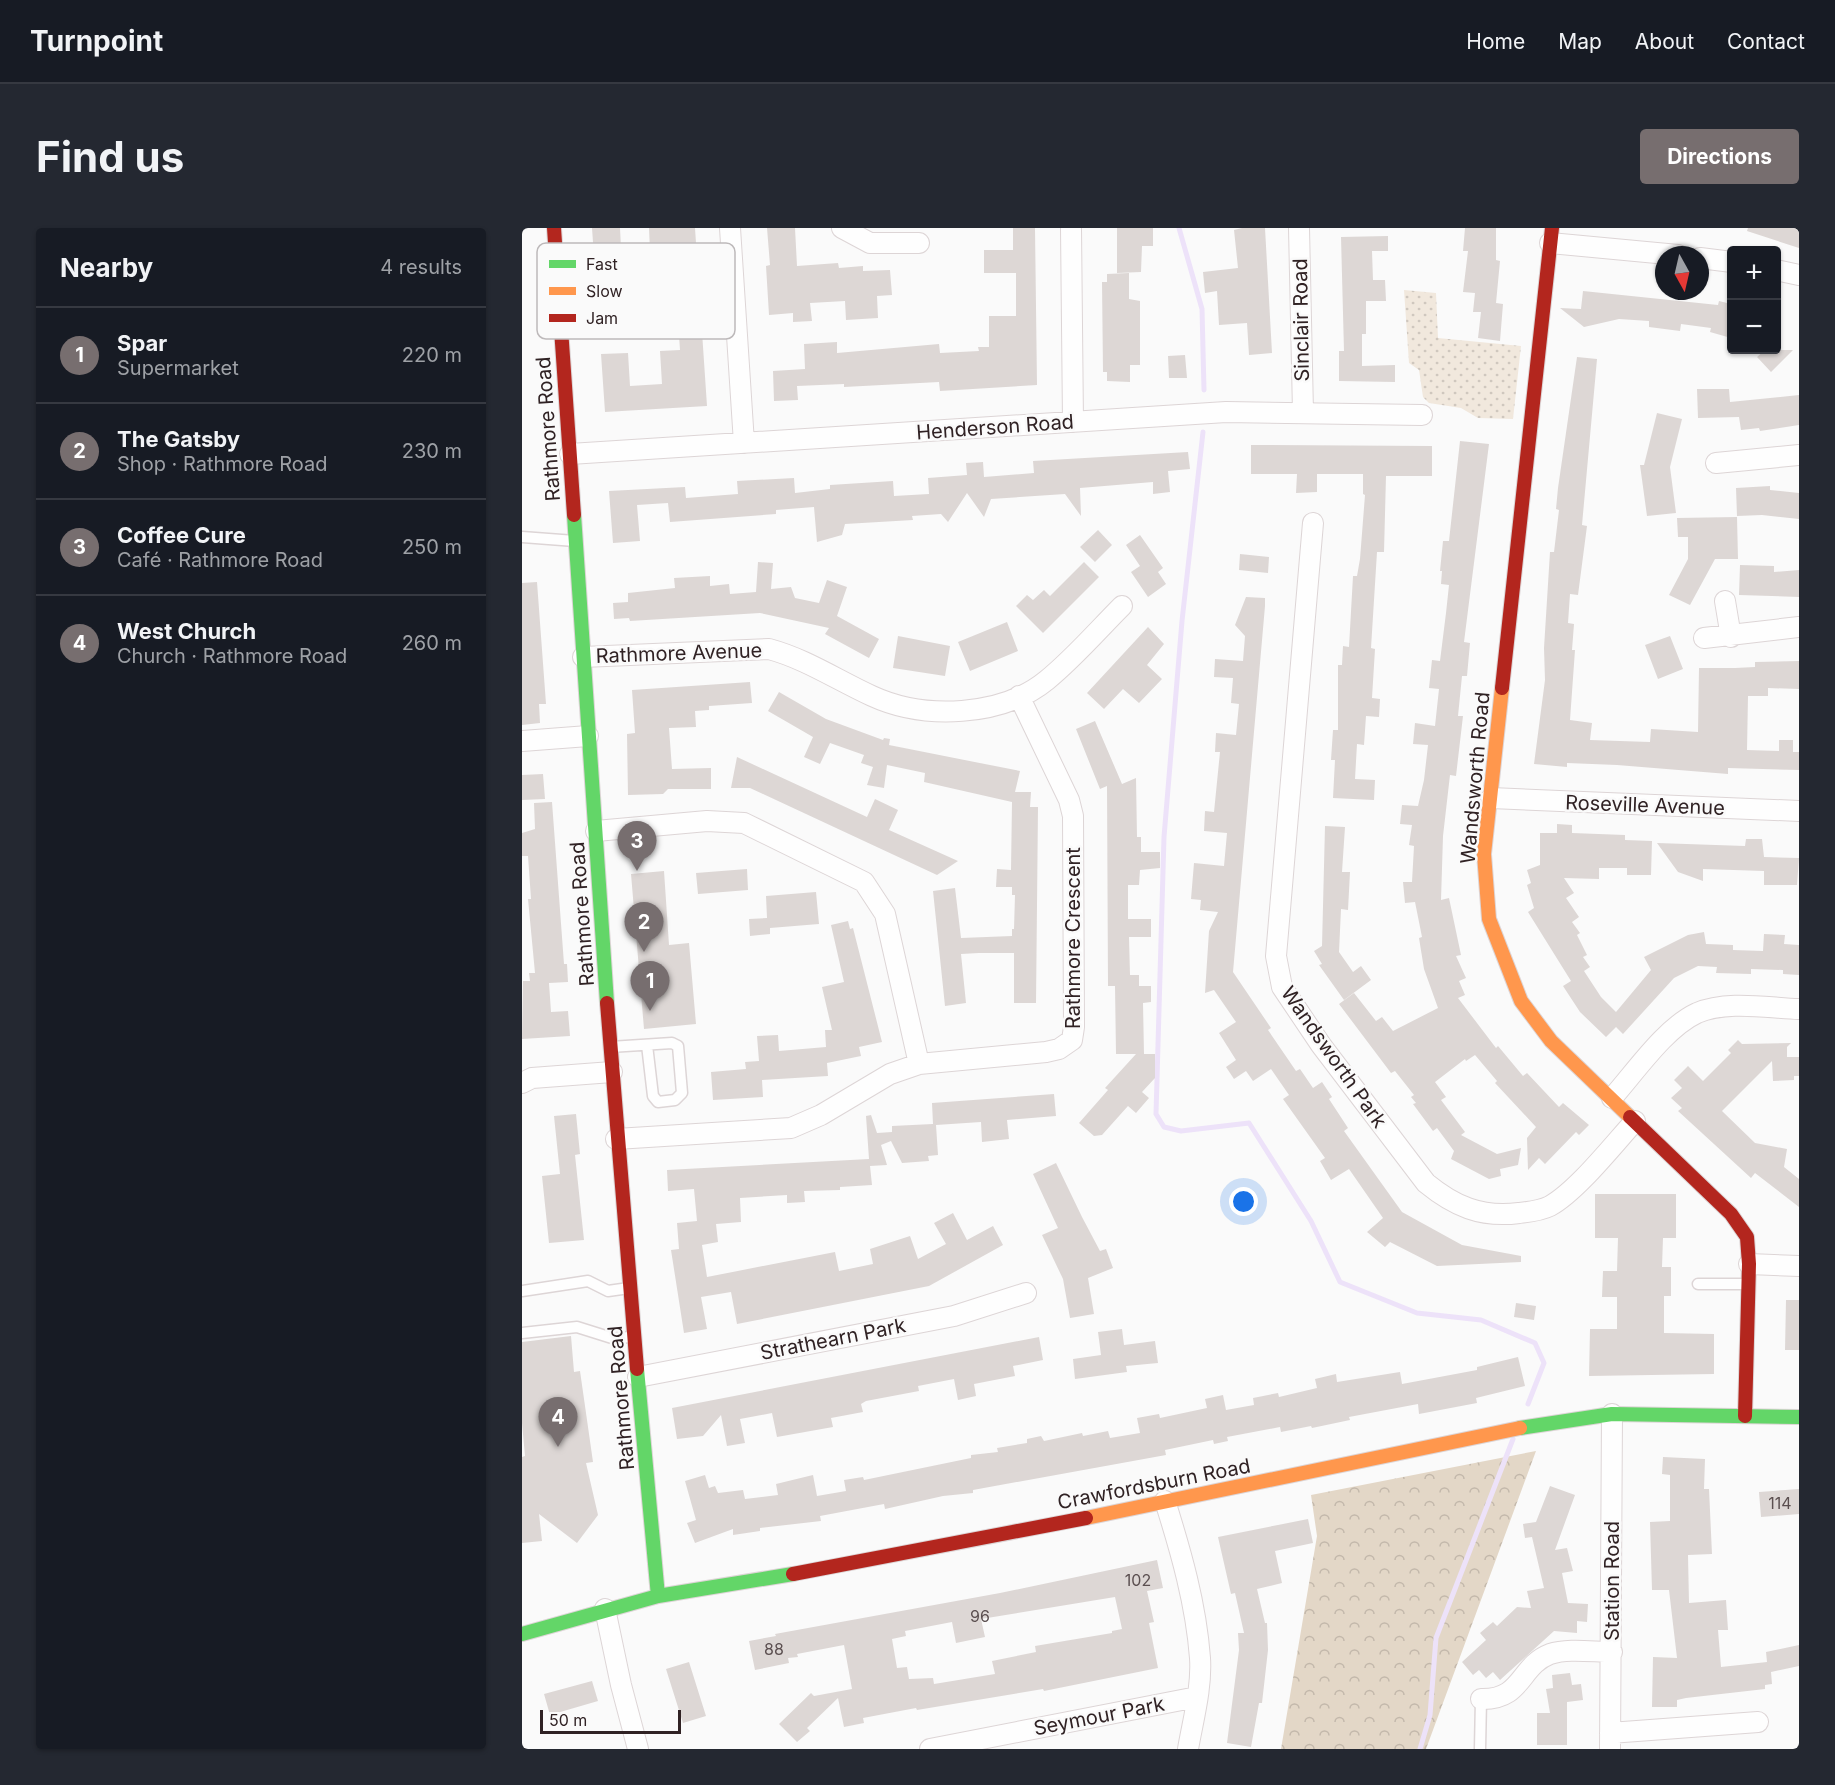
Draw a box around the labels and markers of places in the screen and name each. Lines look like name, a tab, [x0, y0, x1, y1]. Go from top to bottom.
pin: 3	[618, 822, 656, 871]
pin: 2	[624, 902, 664, 952]
pin: 1	[630, 962, 670, 1011]
pin: 4	[538, 1398, 578, 1447]

